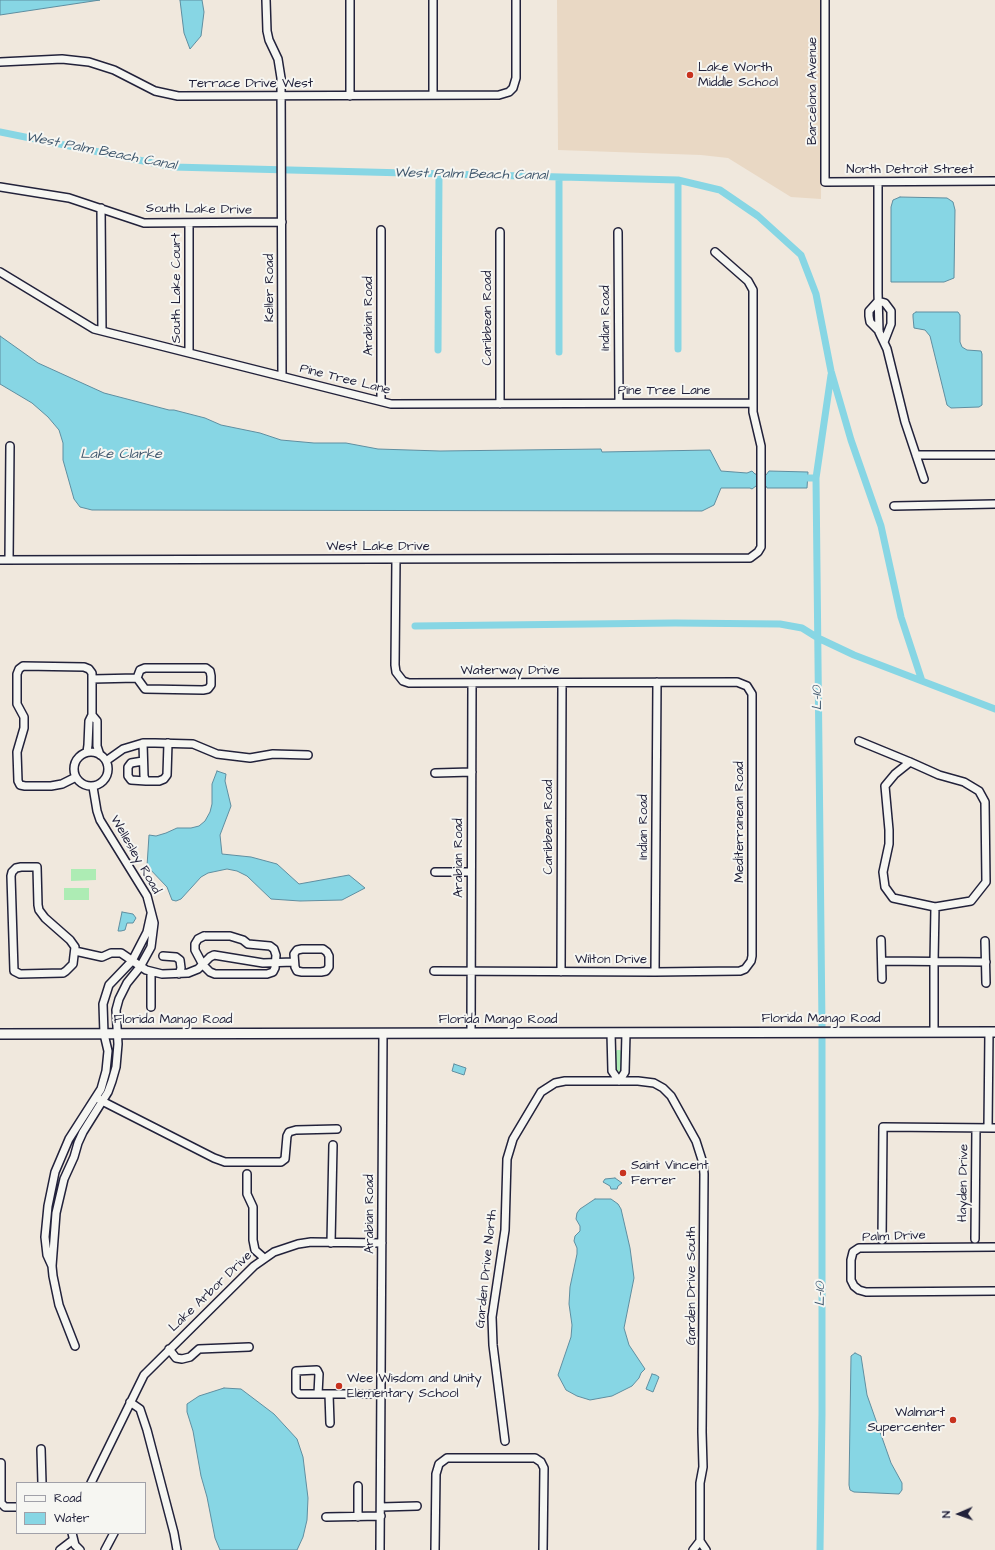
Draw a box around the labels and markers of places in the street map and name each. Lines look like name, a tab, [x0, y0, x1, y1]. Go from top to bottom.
place label: Lake Worth Middle School	[698, 60, 778, 91]
marker: Lake Worth Middle School	[685, 70, 695, 80]
place label: Saint Vincent Ferrer	[631, 1158, 709, 1189]
marker: Saint Vincent Ferrer	[618, 1168, 628, 1178]
place label: Wee Wisdom and Unity Elementary School	[347, 1371, 482, 1402]
marker: Wee Wisdom and Unity Elementary School	[334, 1381, 344, 1391]
place label: Walmart Supercenter	[867, 1405, 945, 1436]
marker: Walmart Supercenter	[948, 1415, 958, 1425]

